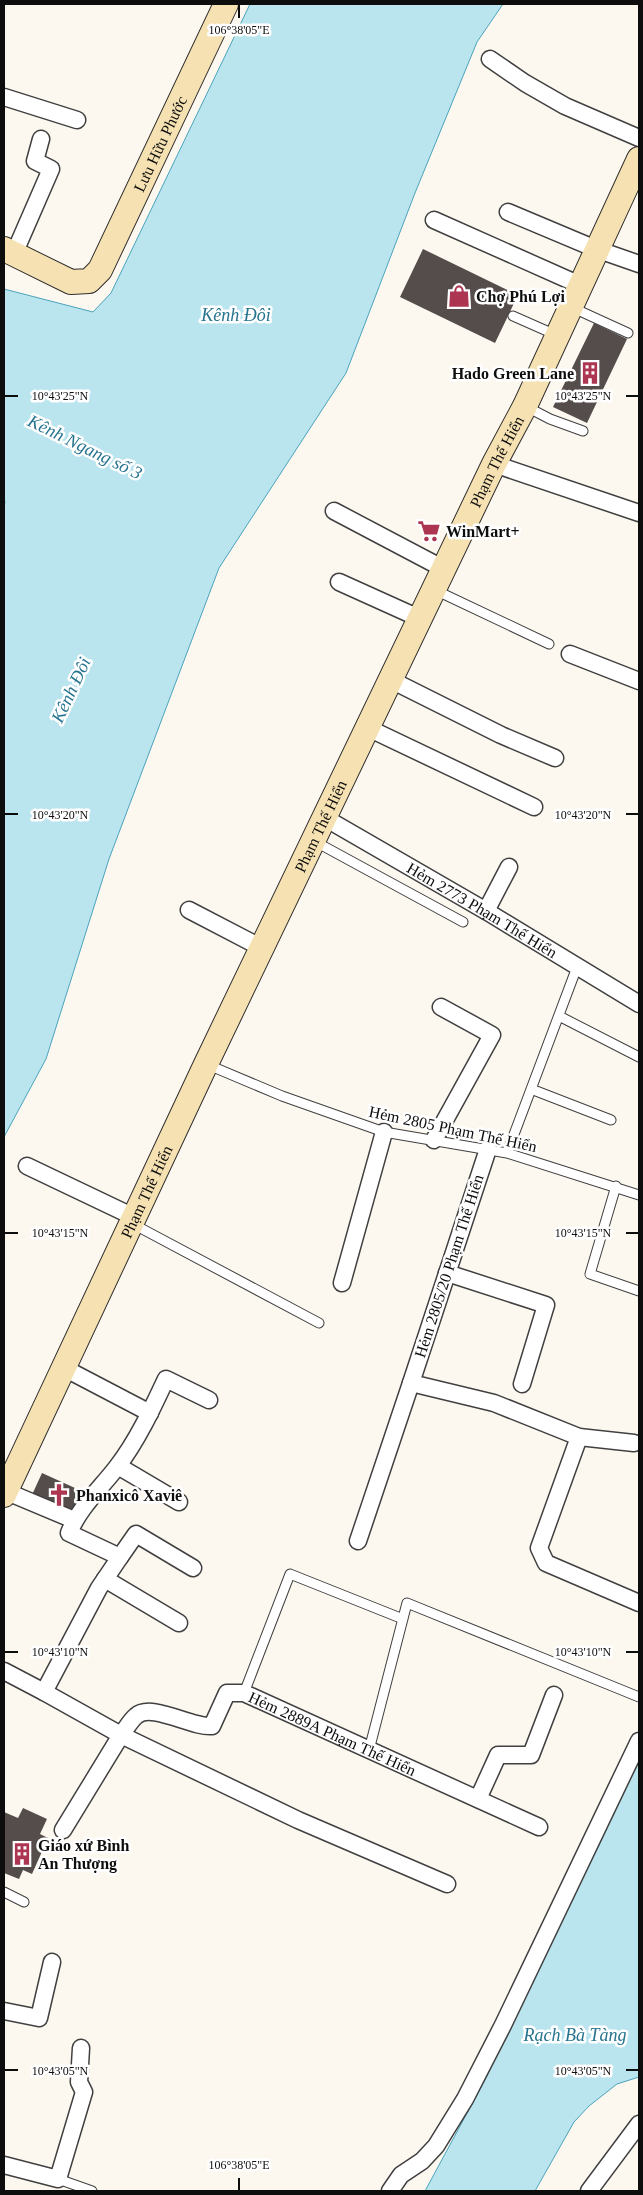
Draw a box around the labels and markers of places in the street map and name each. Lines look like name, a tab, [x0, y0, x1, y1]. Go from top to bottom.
shop icon: Chợ Phú Lợi	[446, 283, 472, 309]
place label: Chợ Phú Lợi	[476, 288, 565, 306]
building icon: Hado Green Lane	[577, 360, 603, 386]
place label: Hado Green Lane	[452, 365, 574, 382]
supermarket icon: WinMart+	[416, 518, 442, 544]
place label: WinMart+	[446, 523, 520, 540]
church icon: Phanxicô Xaviê	[46, 1482, 72, 1508]
place label: Phanxicô Xaviê	[76, 1487, 182, 1504]
place label: Giáo xứ Bình An Thượng	[38, 1837, 130, 1873]
building icon: Giáo xứ Bình An Thượng	[9, 1841, 35, 1867]

